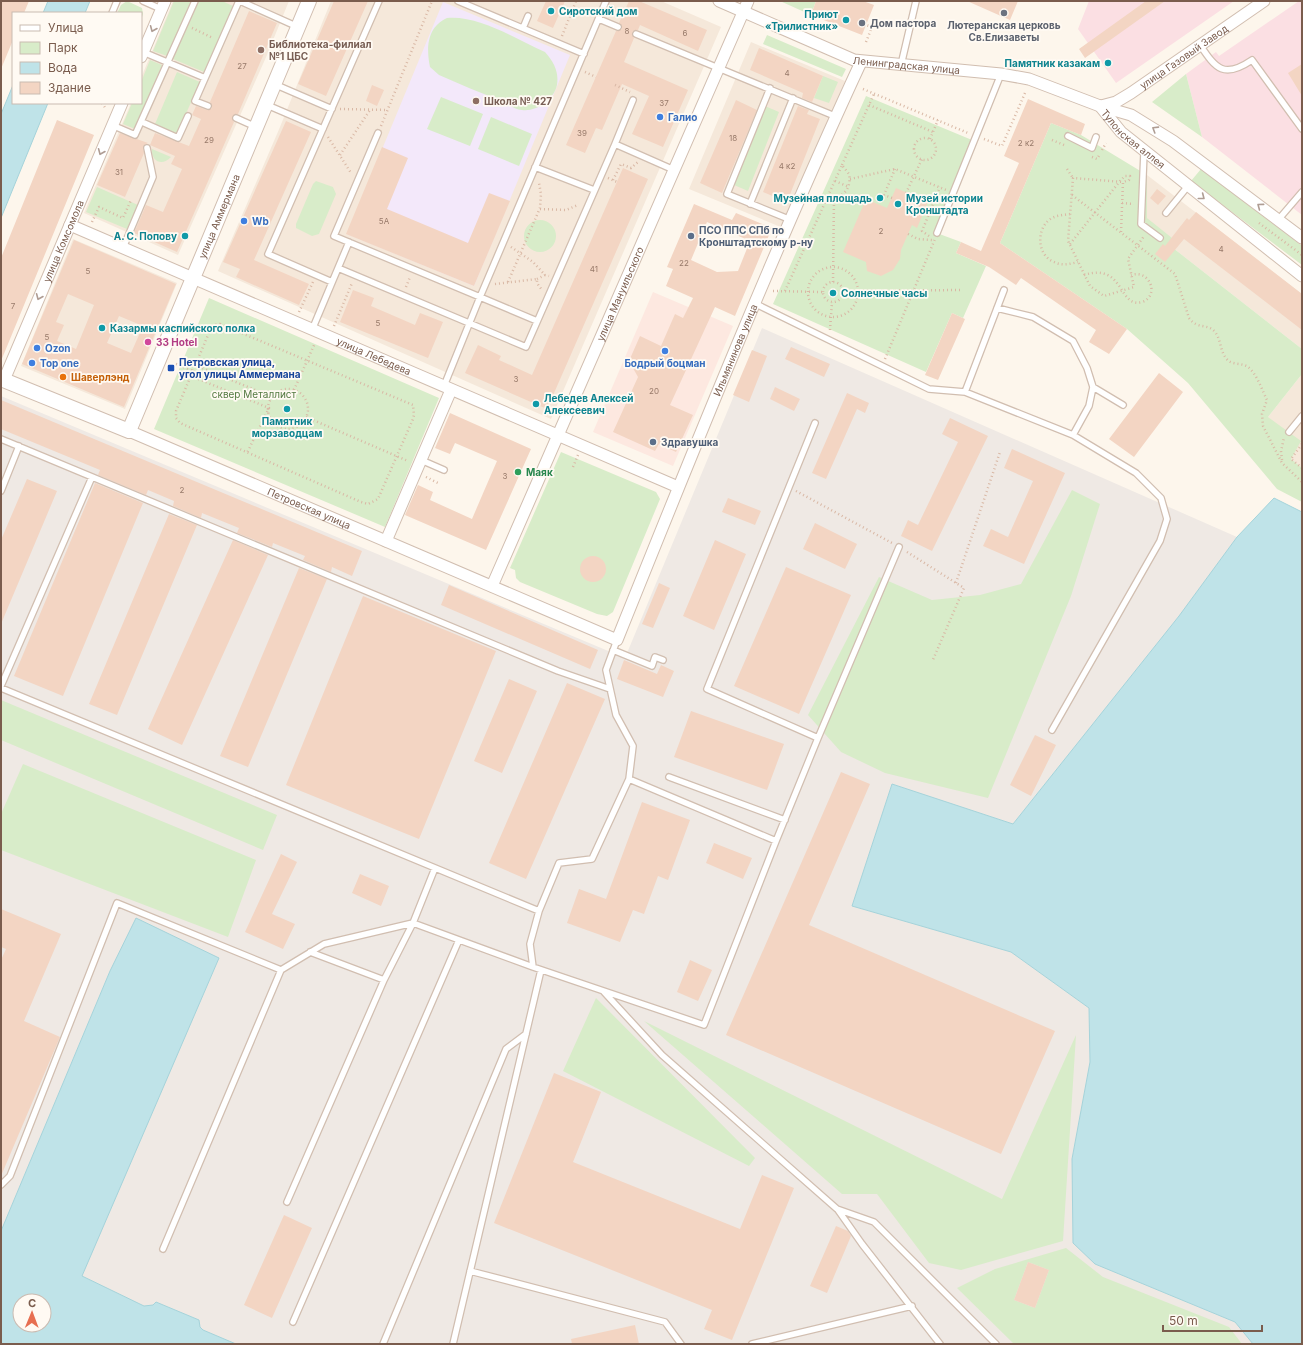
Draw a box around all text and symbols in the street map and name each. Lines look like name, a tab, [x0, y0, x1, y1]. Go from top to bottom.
place label: Сиротский дом	[559, 5, 637, 17]
marker: Сиротский дом	[546, 6, 556, 16]
place label: Приют «Трилистник»	[765, 8, 838, 32]
marker: Лютеранская церковь Св.Елизаветы	[999, 8, 1009, 18]
legend	[12, 12, 142, 104]
marker: Приют «Трилистник»	[841, 15, 851, 25]
place label: Дом пастора	[870, 17, 937, 29]
marker: Дом пастора	[857, 18, 867, 28]
place label: Лютеранская церковь Св.Елизаветы	[947, 19, 1061, 43]
text: Улица	[48, 20, 83, 35]
street label: улица Газовый Завод	[1137, 22, 1230, 91]
one-way arrow	[150, 24, 158, 32]
house number: 8	[625, 26, 630, 36]
house number: 6	[683, 28, 688, 38]
place label: Библиотека-филиал №1 ЦБС	[269, 38, 372, 62]
text: Парк	[48, 40, 78, 55]
marker: Библиотека-филиал №1 ЦБС	[256, 45, 266, 55]
street label: Ленинградская улица	[852, 54, 960, 76]
place label: Памятник казакам	[1005, 57, 1100, 69]
marker: Памятник казакам	[1103, 58, 1113, 68]
text: Вода	[48, 60, 77, 75]
house number: 27	[237, 61, 247, 71]
house number: 4	[784, 68, 790, 78]
text: Здание	[48, 80, 91, 95]
place label: Школа № 427	[484, 95, 552, 107]
marker: Школа № 427	[471, 96, 481, 106]
house number: 37	[659, 98, 669, 108]
street label: Тулонская аллея	[1099, 107, 1168, 171]
place label: Галио	[668, 111, 697, 123]
marker: Галио	[655, 112, 665, 122]
one-way arrow	[1152, 127, 1159, 134]
house number: 39	[577, 128, 587, 138]
house number: 18	[729, 133, 737, 143]
house number: 29	[204, 135, 214, 145]
house number: 2 к2	[1018, 138, 1034, 148]
one-way arrow	[98, 147, 106, 155]
house number: 4 к2	[779, 161, 795, 171]
house number: 31	[115, 167, 123, 177]
street label: улица Аммермана	[196, 172, 242, 260]
place label: Музейная площадь	[774, 192, 872, 205]
place label: Музей истории Кронштадта	[906, 192, 983, 216]
one-way arrow	[1197, 192, 1204, 199]
marker: Музейная площадь	[875, 193, 885, 203]
street label: улица Комсомола	[40, 198, 86, 284]
marker: Музей истории Кронштадта	[893, 199, 903, 209]
one-way arrow	[1257, 204, 1264, 211]
place label: Wb	[252, 215, 269, 227]
marker: Wb	[239, 216, 249, 226]
house number: 5А	[379, 216, 390, 226]
place label: ПСО ППС СПб по Кронштадтскому р-ну	[699, 224, 813, 249]
house number: 2	[879, 226, 884, 236]
place label: А. С. Попову	[114, 230, 177, 243]
marker: А. С. Попову	[180, 231, 190, 241]
marker: ПСО ППС СПб по Кронштадтскому р-ну	[686, 231, 696, 241]
house number: 4	[1218, 244, 1224, 254]
street label: улица Мануильского	[594, 245, 646, 343]
house number: 22	[679, 258, 689, 268]
house number: 41	[590, 264, 598, 274]
house number: 5	[86, 266, 91, 276]
place label: Солнечные часы	[841, 287, 927, 299]
marker: Солнечные часы	[828, 288, 838, 298]
one-way arrow	[36, 293, 44, 301]
house number: 7	[11, 301, 16, 311]
street label: Ильмянинова улица	[711, 302, 760, 398]
house number: 5	[376, 318, 381, 328]
place label: Казармы каспийского полка	[110, 322, 255, 334]
marker: Казармы каспийского полка	[97, 323, 107, 333]
house number: 5	[45, 332, 50, 342]
street label: улица Лебедева	[335, 335, 413, 377]
place label: 33 Hotel	[156, 336, 197, 348]
marker: 33 Hotel	[143, 337, 153, 347]
place label: Ozon	[45, 342, 71, 354]
marker: Ozon	[32, 343, 42, 353]
marker: Бодрый боцман	[660, 346, 670, 356]
place label: Петровская улица, угол улицы Аммермана	[179, 356, 301, 381]
place label: Top one	[40, 357, 79, 369]
place label: Бодрый боцман	[624, 357, 706, 369]
marker: Top one	[27, 358, 37, 368]
marker: Петровская улица, угол улицы Аммермана	[166, 363, 176, 373]
place label: Шаверлэнд	[71, 371, 130, 383]
marker: Шаверлэнд	[58, 372, 68, 382]
house number: 3	[514, 374, 519, 384]
house number: 20	[649, 386, 659, 396]
park label: сквер Металлист	[212, 388, 297, 400]
place label: Лебедев Алексей Алексеевич	[544, 392, 633, 416]
marker: Лебедев Алексей Алексеевич	[531, 399, 541, 409]
marker: Памятник морзаводцам	[282, 404, 292, 414]
place label: Памятник морзаводцам	[252, 415, 322, 439]
place label: Здравушка	[661, 436, 719, 449]
marker: Здравушка	[648, 437, 658, 447]
place label: Маяк	[526, 466, 553, 478]
marker: Маяк	[513, 467, 523, 477]
house number: 3	[503, 471, 508, 481]
house number: 2	[180, 485, 185, 495]
street label: Петровская улица	[266, 485, 353, 531]
north arrow	[12, 1293, 52, 1333]
text: С	[28, 1296, 36, 1310]
scale bar	[1163, 1307, 1262, 1333]
text: 50 m	[1169, 1313, 1198, 1328]

